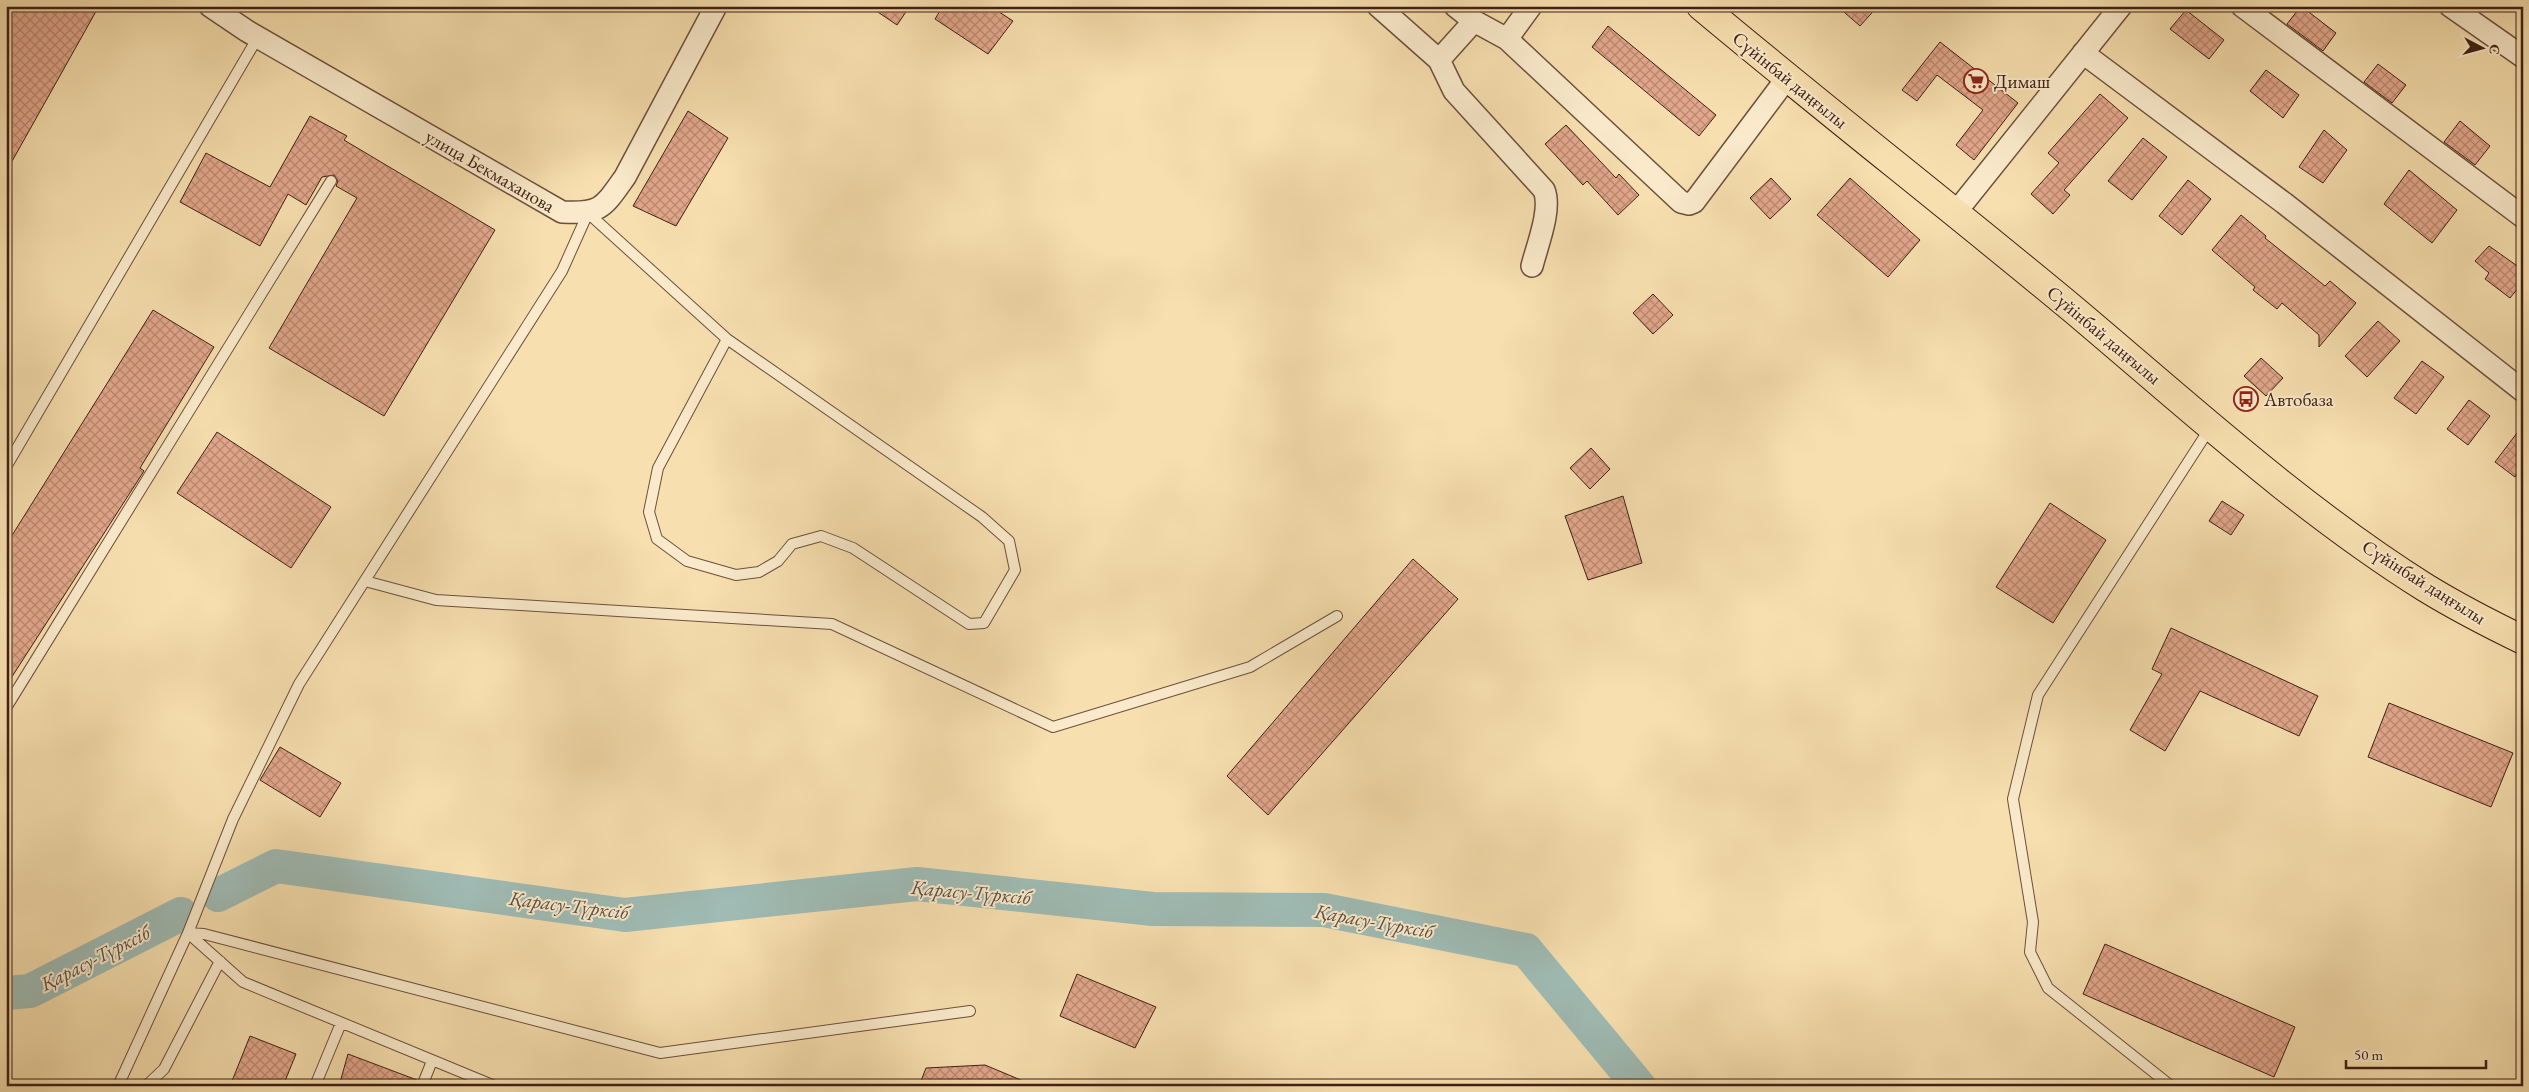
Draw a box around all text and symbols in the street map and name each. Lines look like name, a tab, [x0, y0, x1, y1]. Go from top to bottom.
north arrow	[2456, 22, 2506, 72]
street label: Сүйінбай даңғылы	[1727, 26, 1853, 135]
text: С	[2485, 43, 2504, 55]
supermarket icon: Димаш	[1963, 68, 1989, 94]
place label: Димаш	[1994, 69, 2050, 94]
street label: улица Бекмаханова	[421, 124, 560, 218]
street label: Сүйінбай даңғылы	[2042, 280, 2167, 390]
bus stop icon: Автобаза	[2233, 386, 2259, 412]
place label: Автобаза	[2263, 387, 2334, 412]
street label: Сүйінбай даңғылы	[2357, 534, 2491, 630]
water label: Қарасу-Түрксіб	[909, 874, 1035, 910]
water label: Қарасу-Түрксіб	[507, 885, 633, 926]
water label: Қарасу-Түрксіб	[1312, 898, 1438, 945]
water label: Қарасу-Түрксіб	[35, 918, 157, 997]
scale bar	[2346, 1037, 2486, 1069]
text: 50 m	[2354, 1045, 2383, 1064]

